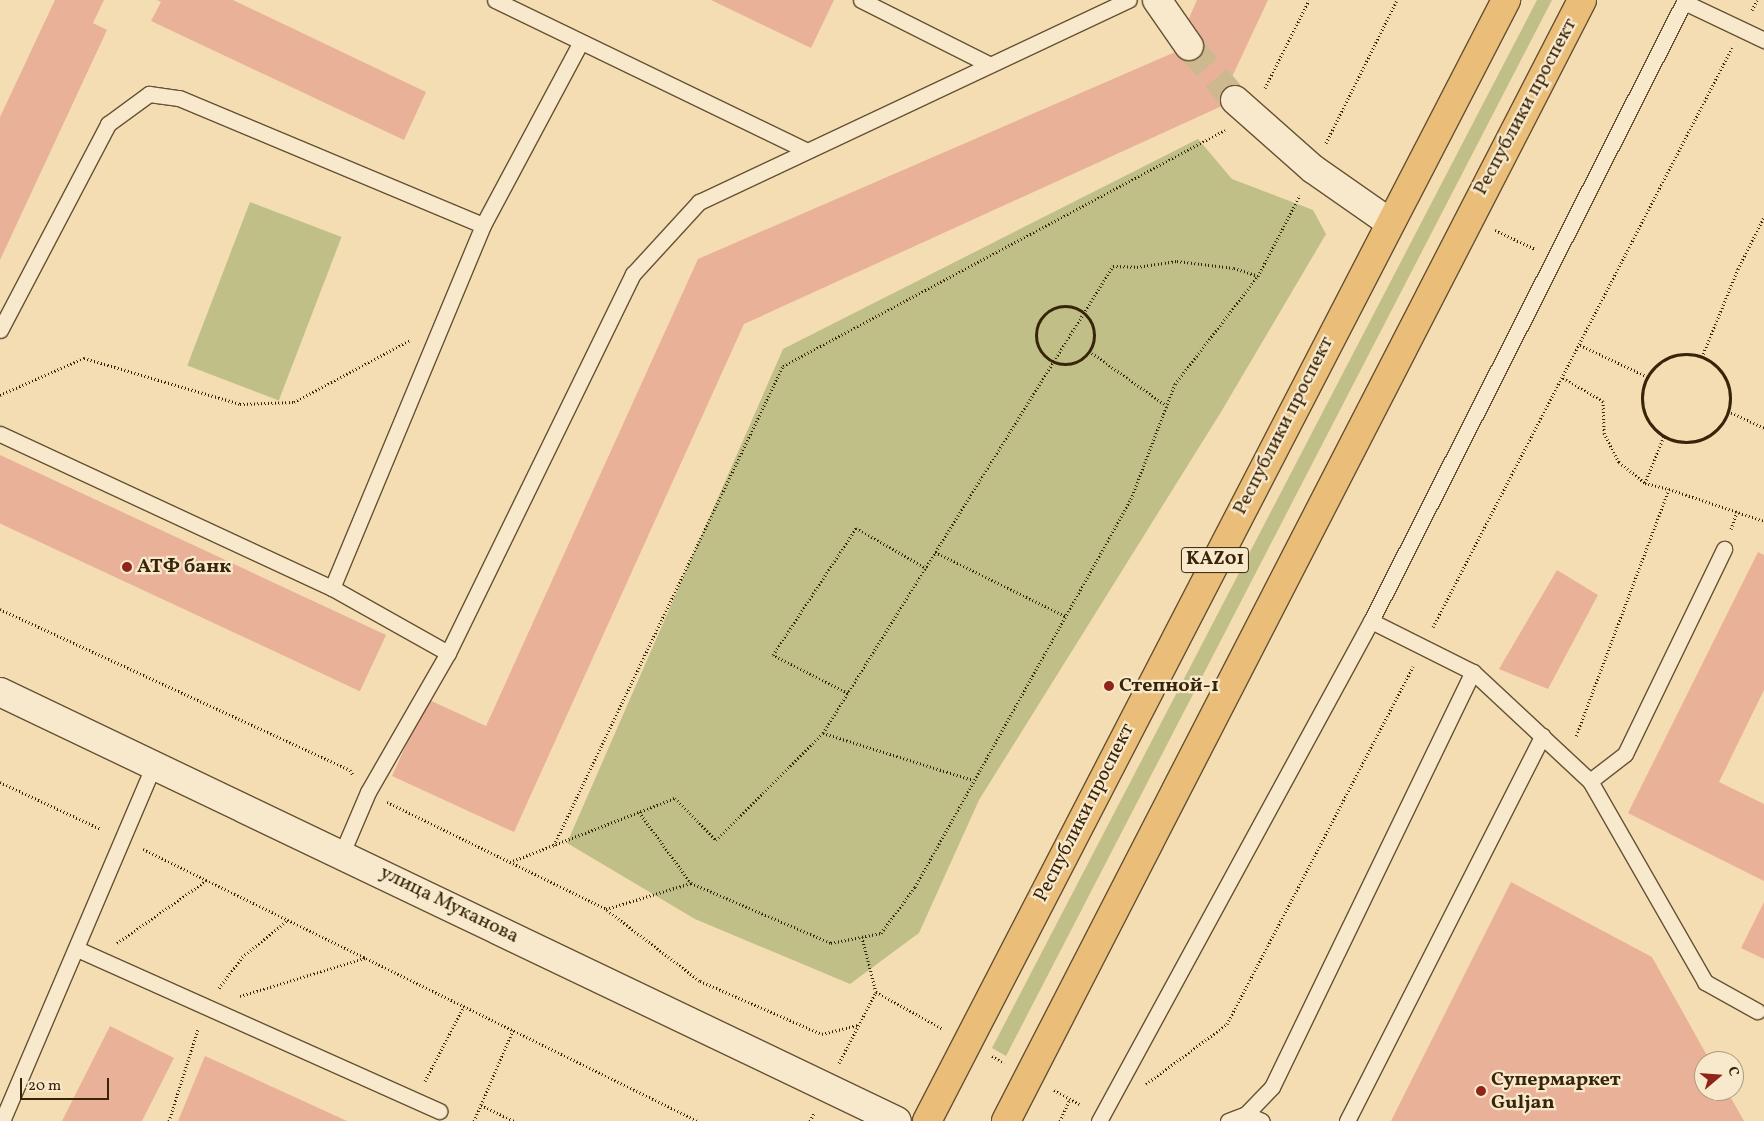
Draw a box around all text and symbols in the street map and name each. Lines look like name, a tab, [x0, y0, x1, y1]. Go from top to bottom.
street label: Республики проспект	[1469, 14, 1583, 200]
street label: Республики проспект	[1229, 333, 1339, 519]
road number: KАZ01	[1180, 544, 1250, 576]
place label: АТФ банк	[137, 555, 231, 579]
marker: АТФ банк	[121, 561, 133, 573]
place label: Степной-1	[1119, 674, 1219, 698]
marker: Степной-1	[1103, 680, 1115, 692]
street label: Республики проспект	[1030, 720, 1140, 906]
street label: улица Муканова	[376, 861, 522, 949]
north arrow	[1694, 1051, 1744, 1101]
text: С	[1722, 1064, 1743, 1079]
scale bar	[22, 1068, 111, 1100]
place label: Супермаркет Guljan	[1491, 1068, 1621, 1115]
text: 20 m	[28, 1076, 61, 1097]
marker: Супермаркет Guljan	[1475, 1085, 1487, 1097]

